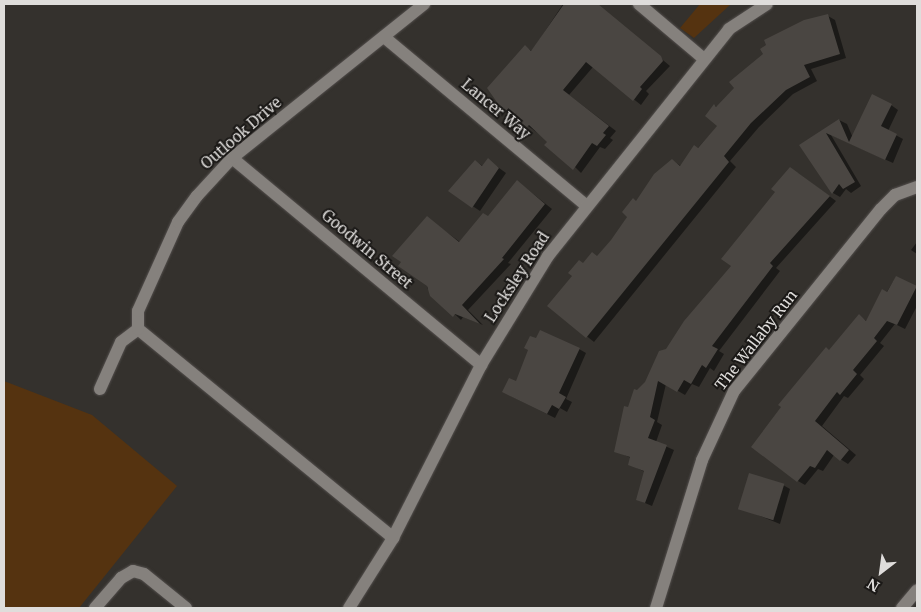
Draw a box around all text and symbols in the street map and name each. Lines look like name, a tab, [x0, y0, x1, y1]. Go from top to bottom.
street label: Lancer Way	[458, 75, 534, 143]
street label: Outlook Drive	[197, 93, 285, 173]
street label: Goodwin Street	[318, 206, 416, 292]
street label: Locksley Road	[481, 229, 553, 325]
street label: The Wallaby Run	[711, 286, 801, 394]
north arrow	[856, 547, 906, 597]
text: N	[864, 574, 883, 596]

